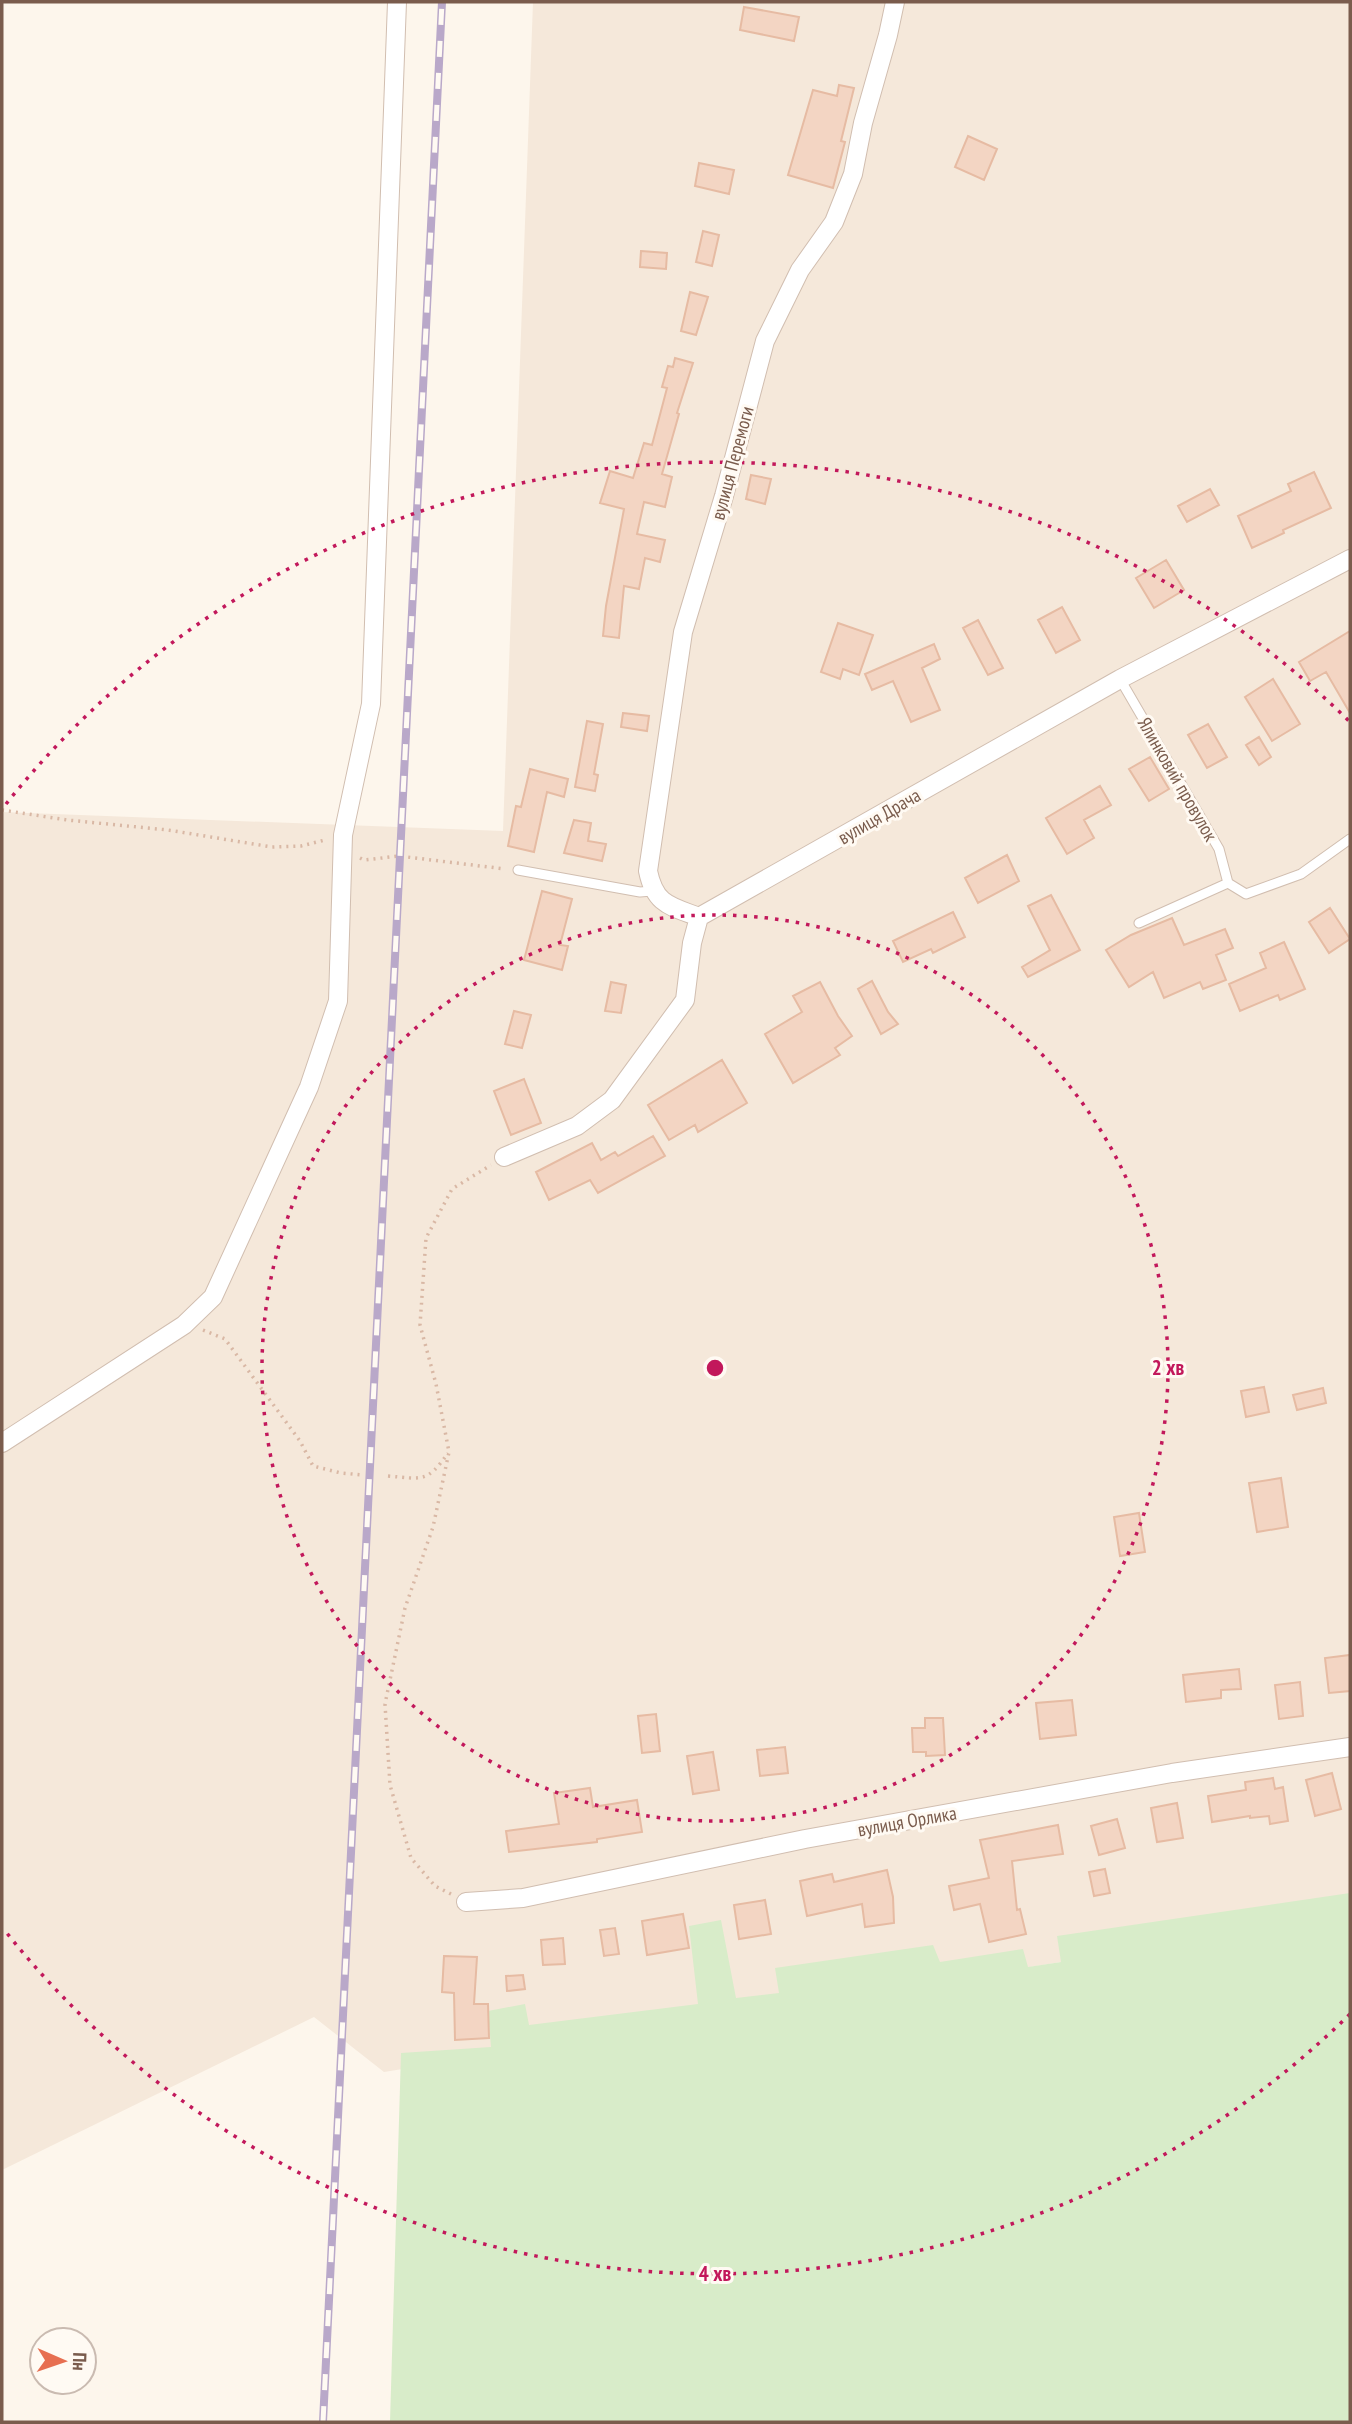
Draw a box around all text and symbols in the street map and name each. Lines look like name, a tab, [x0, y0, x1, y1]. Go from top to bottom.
street label: вулиця Перемоги	[705, 404, 759, 522]
street label: Ялинковий провулок	[1133, 713, 1224, 846]
street label: вулиця Драча	[833, 783, 925, 849]
text: 2 хв	[1152, 1354, 1184, 1381]
centre of rings	[703, 1356, 727, 1380]
street label: вулиця Орлика	[856, 1800, 958, 1842]
text: 4 хв	[699, 2260, 731, 2287]
north arrow	[28, 2326, 98, 2396]
text: Пн	[68, 2352, 92, 2371]

